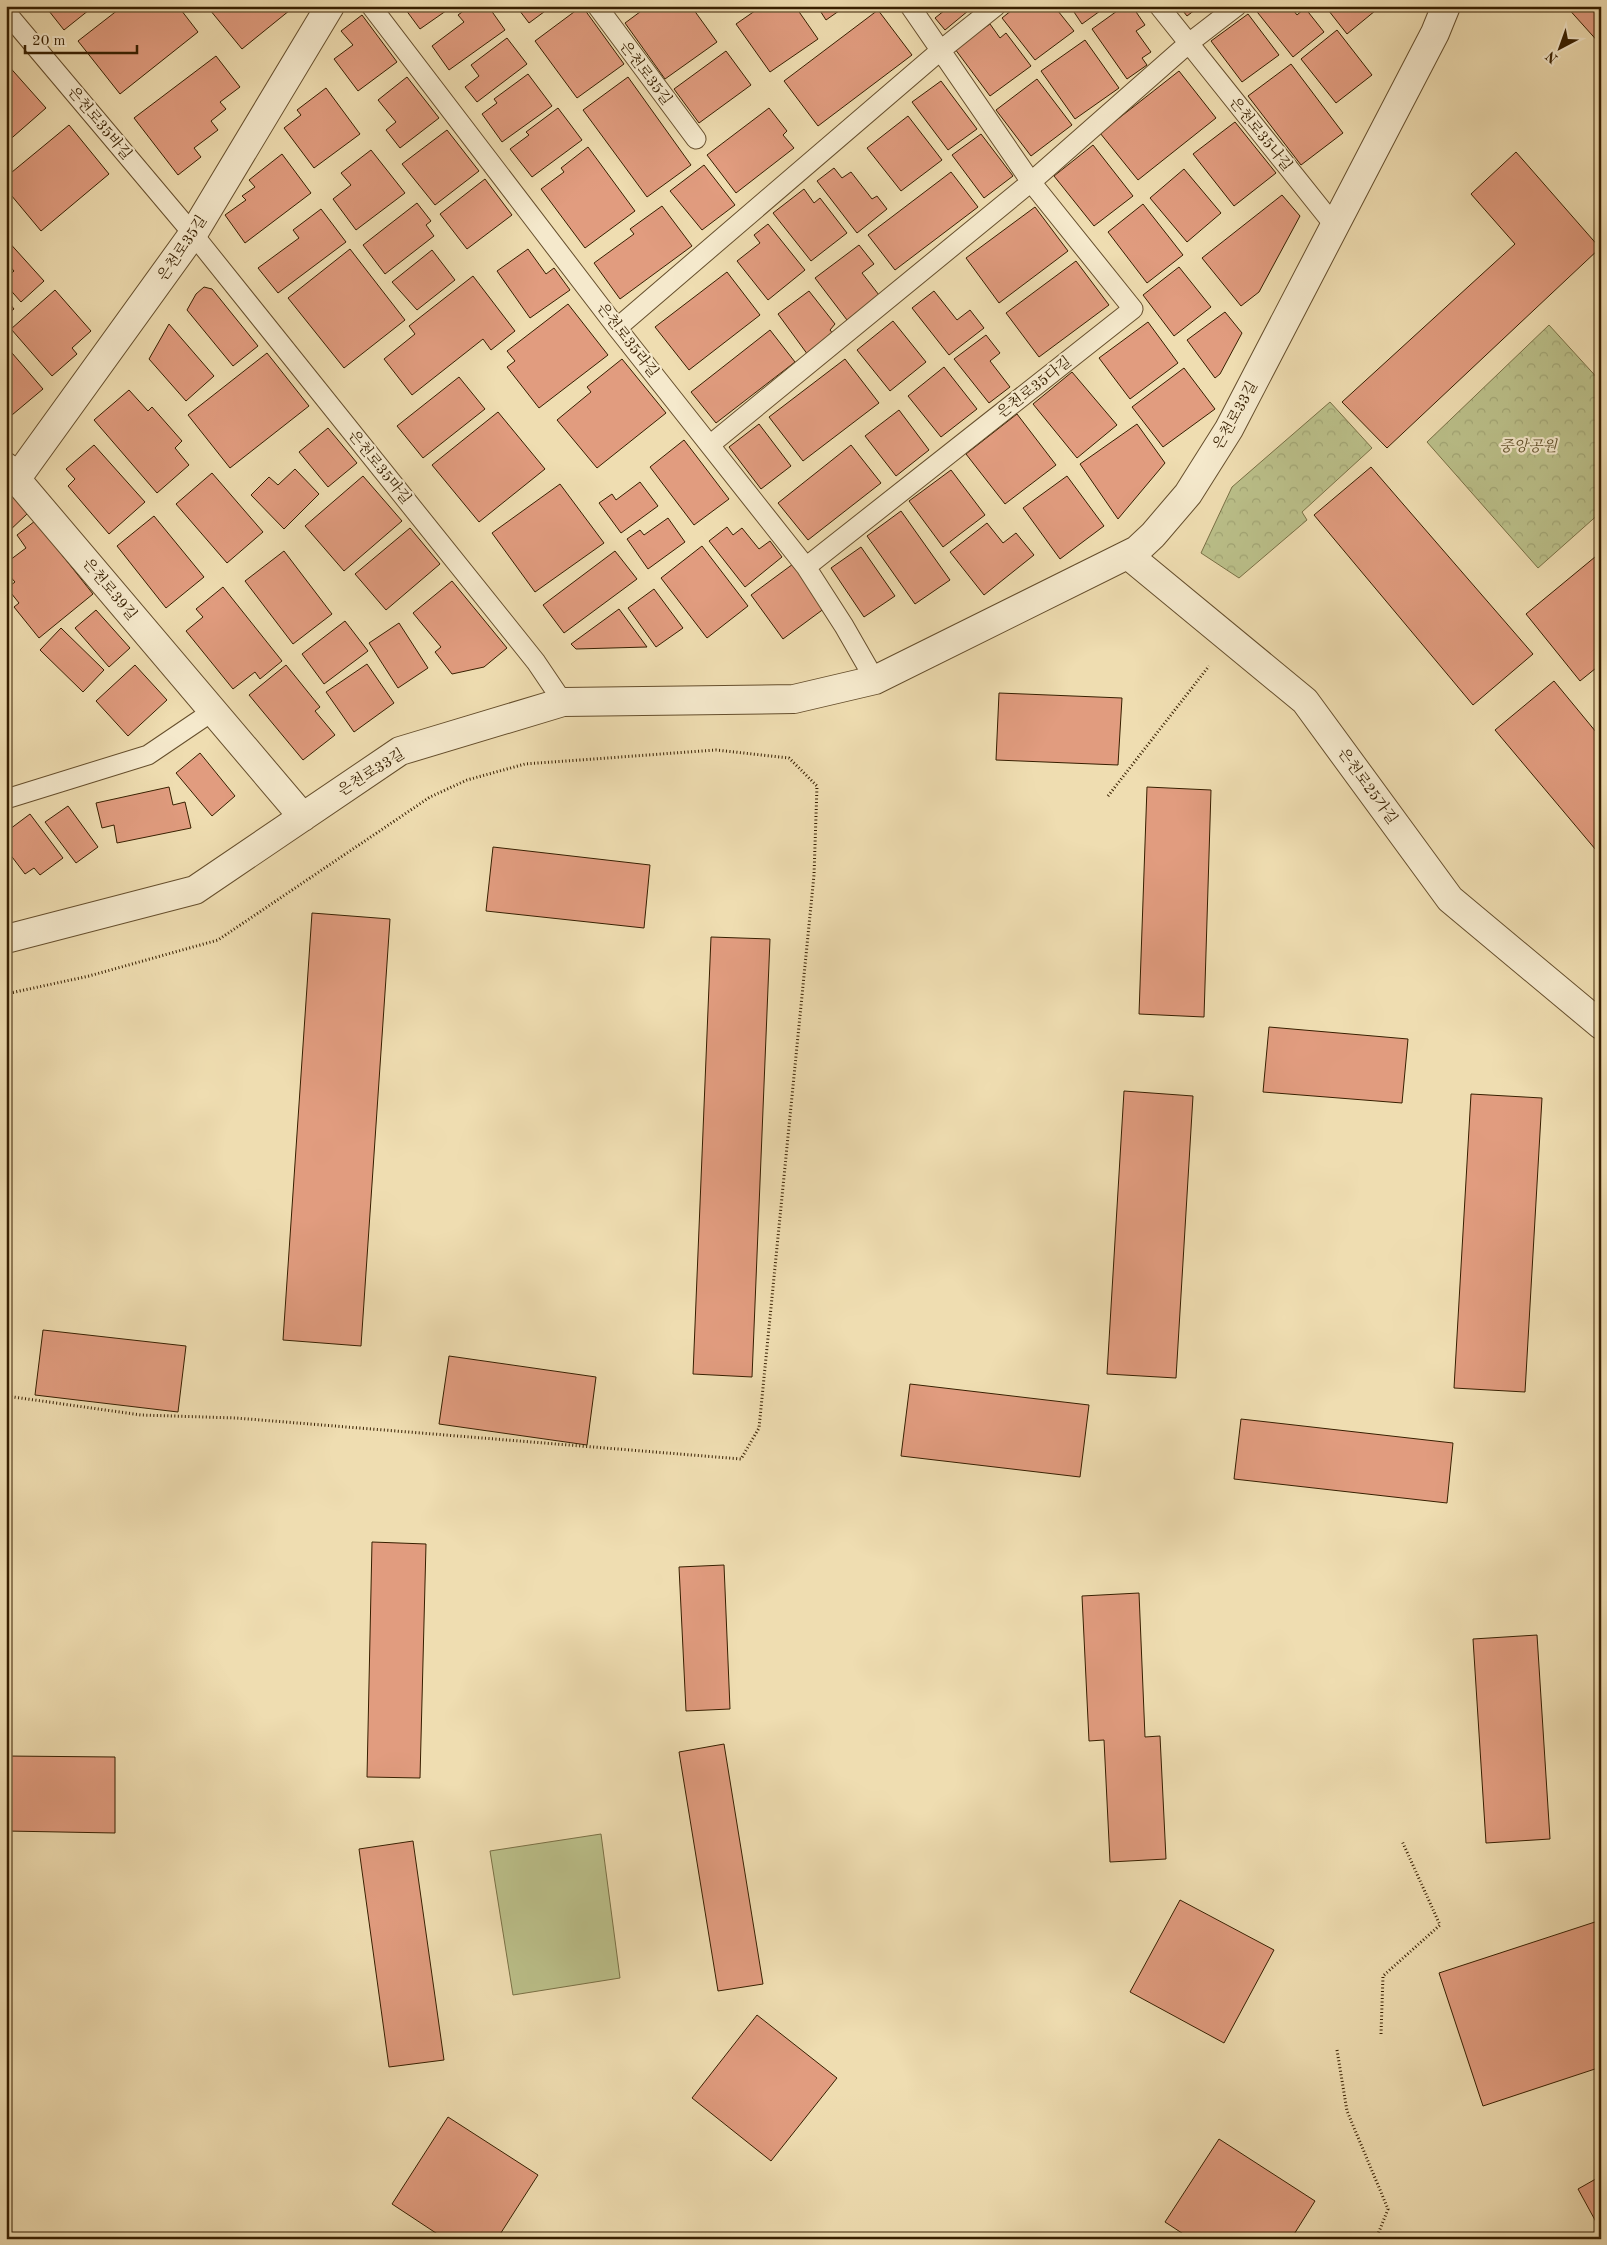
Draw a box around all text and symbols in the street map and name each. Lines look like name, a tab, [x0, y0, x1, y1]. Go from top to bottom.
scale bar	[25, 22, 138, 54]
north arrow	[1534, 22, 1584, 72]
text: 20 m	[32, 34, 66, 49]
street label: 은천로35길	[616, 38, 675, 109]
text: N	[1543, 48, 1561, 66]
street label: 은천로35바길	[64, 83, 135, 163]
street label: 은천로35나길	[1226, 94, 1295, 175]
street label: 은천로35길	[154, 212, 211, 284]
street label: 은천로35라길	[593, 300, 662, 381]
street label: 은천로35다길	[994, 353, 1075, 422]
street label: 은천로33길	[1210, 378, 1261, 452]
street label: 은천로35마길	[345, 427, 414, 508]
park label: 중앙공원	[1499, 438, 1558, 455]
street label: 은천로39길	[79, 555, 140, 624]
street label: 은천로33길	[335, 745, 408, 800]
street label: 은천로25가길	[1334, 745, 1401, 828]

